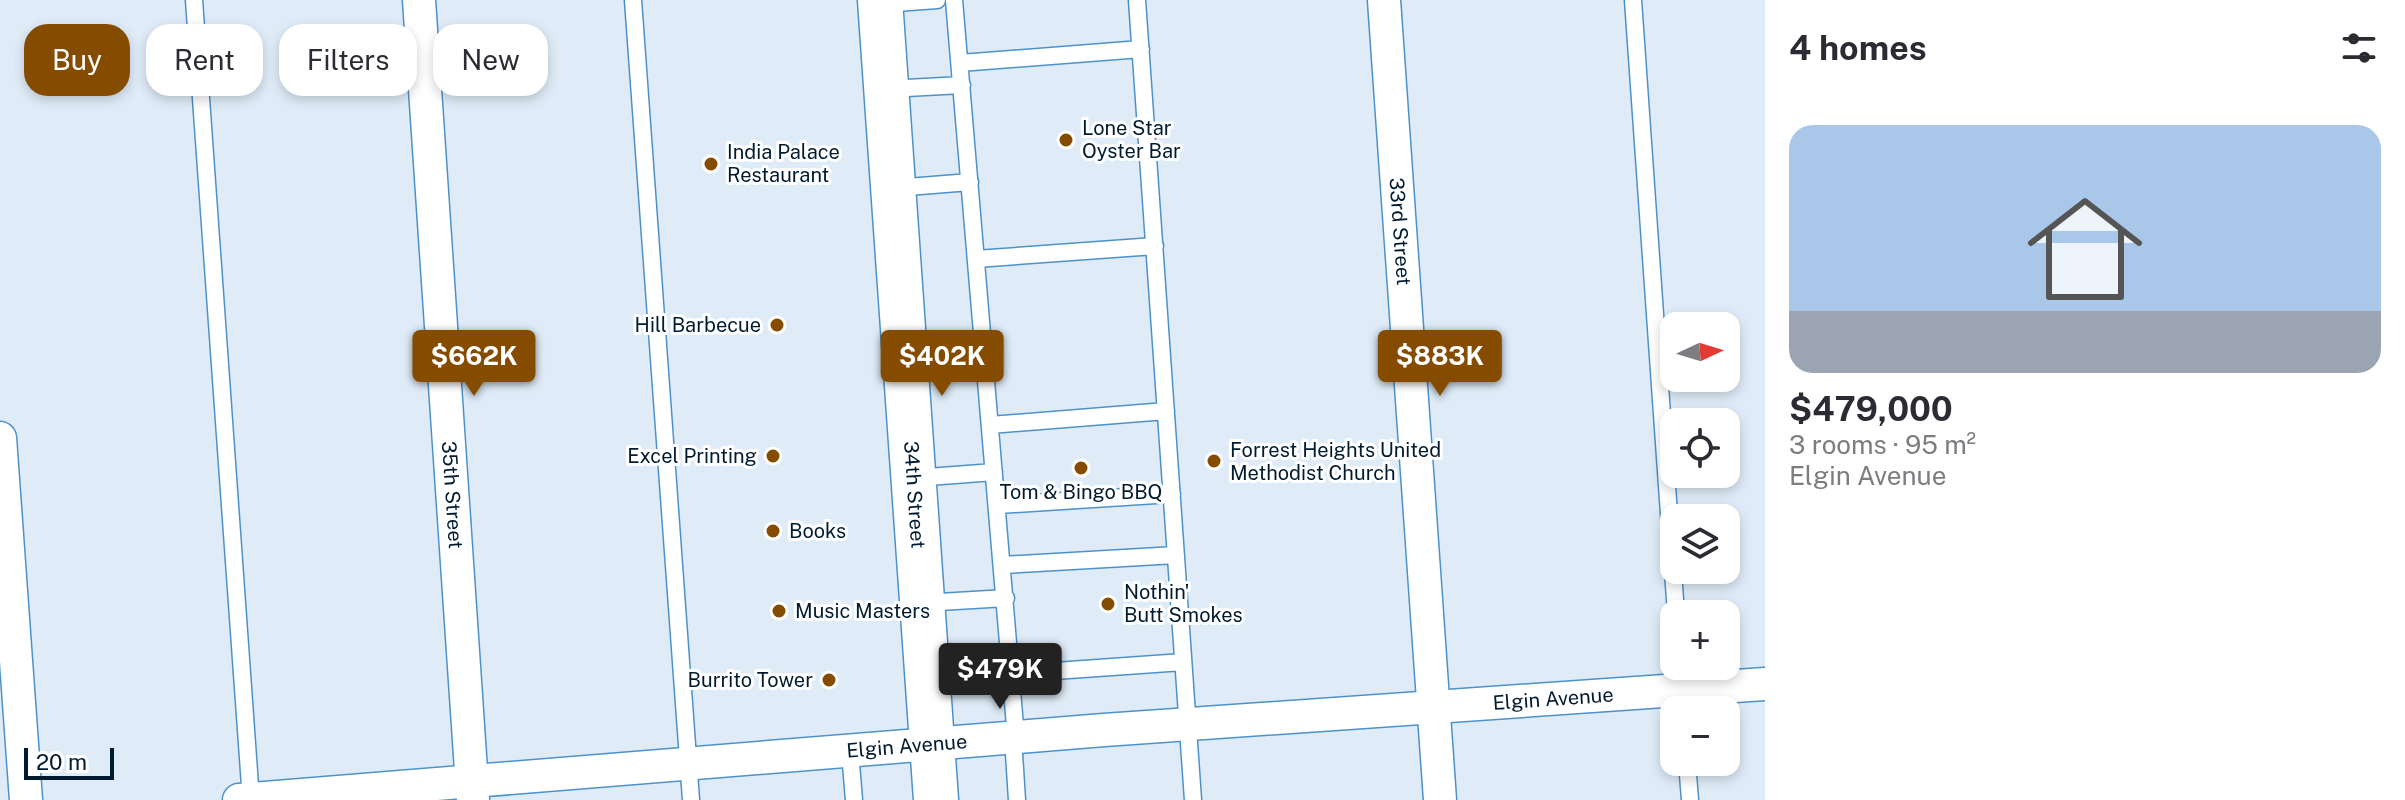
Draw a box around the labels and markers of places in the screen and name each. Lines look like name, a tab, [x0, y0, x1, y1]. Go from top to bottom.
place label: Lone Star Oyster Bar	[1082, 116, 1181, 163]
marker: Lone Star Oyster Bar	[1057, 131, 1075, 149]
place label: India Palace Restaurant	[727, 140, 840, 187]
marker: India Palace Restaurant	[702, 155, 720, 173]
place label: Hill Barbecue	[635, 313, 761, 337]
marker: Hill Barbecue	[768, 316, 786, 334]
pin: $662K	[418, 330, 530, 398]
pin: $402K	[886, 330, 998, 398]
pin: $883K	[1384, 330, 1496, 398]
place label: Forrest Heights United Methodist Church	[1230, 438, 1441, 485]
place label: Excel Printing	[627, 444, 757, 468]
marker: Excel Printing	[764, 447, 782, 465]
marker: Forrest Heights United Methodist Church	[1205, 452, 1223, 470]
marker: Tom & Bingo BBQ	[1072, 459, 1090, 477]
place label: Tom & Bingo BBQ	[999, 480, 1163, 504]
place label: Books	[789, 519, 846, 543]
marker: Books	[764, 522, 782, 540]
place label: Nothin' Butt Smokes	[1124, 580, 1243, 627]
marker: Nothin' Butt Smokes	[1099, 595, 1117, 613]
place label: Music Masters	[795, 599, 930, 623]
marker: Music Masters	[770, 602, 788, 620]
pin: $479K	[944, 643, 1056, 711]
place label: Burrito Tower	[688, 668, 813, 692]
marker: Burrito Tower	[820, 671, 838, 689]

